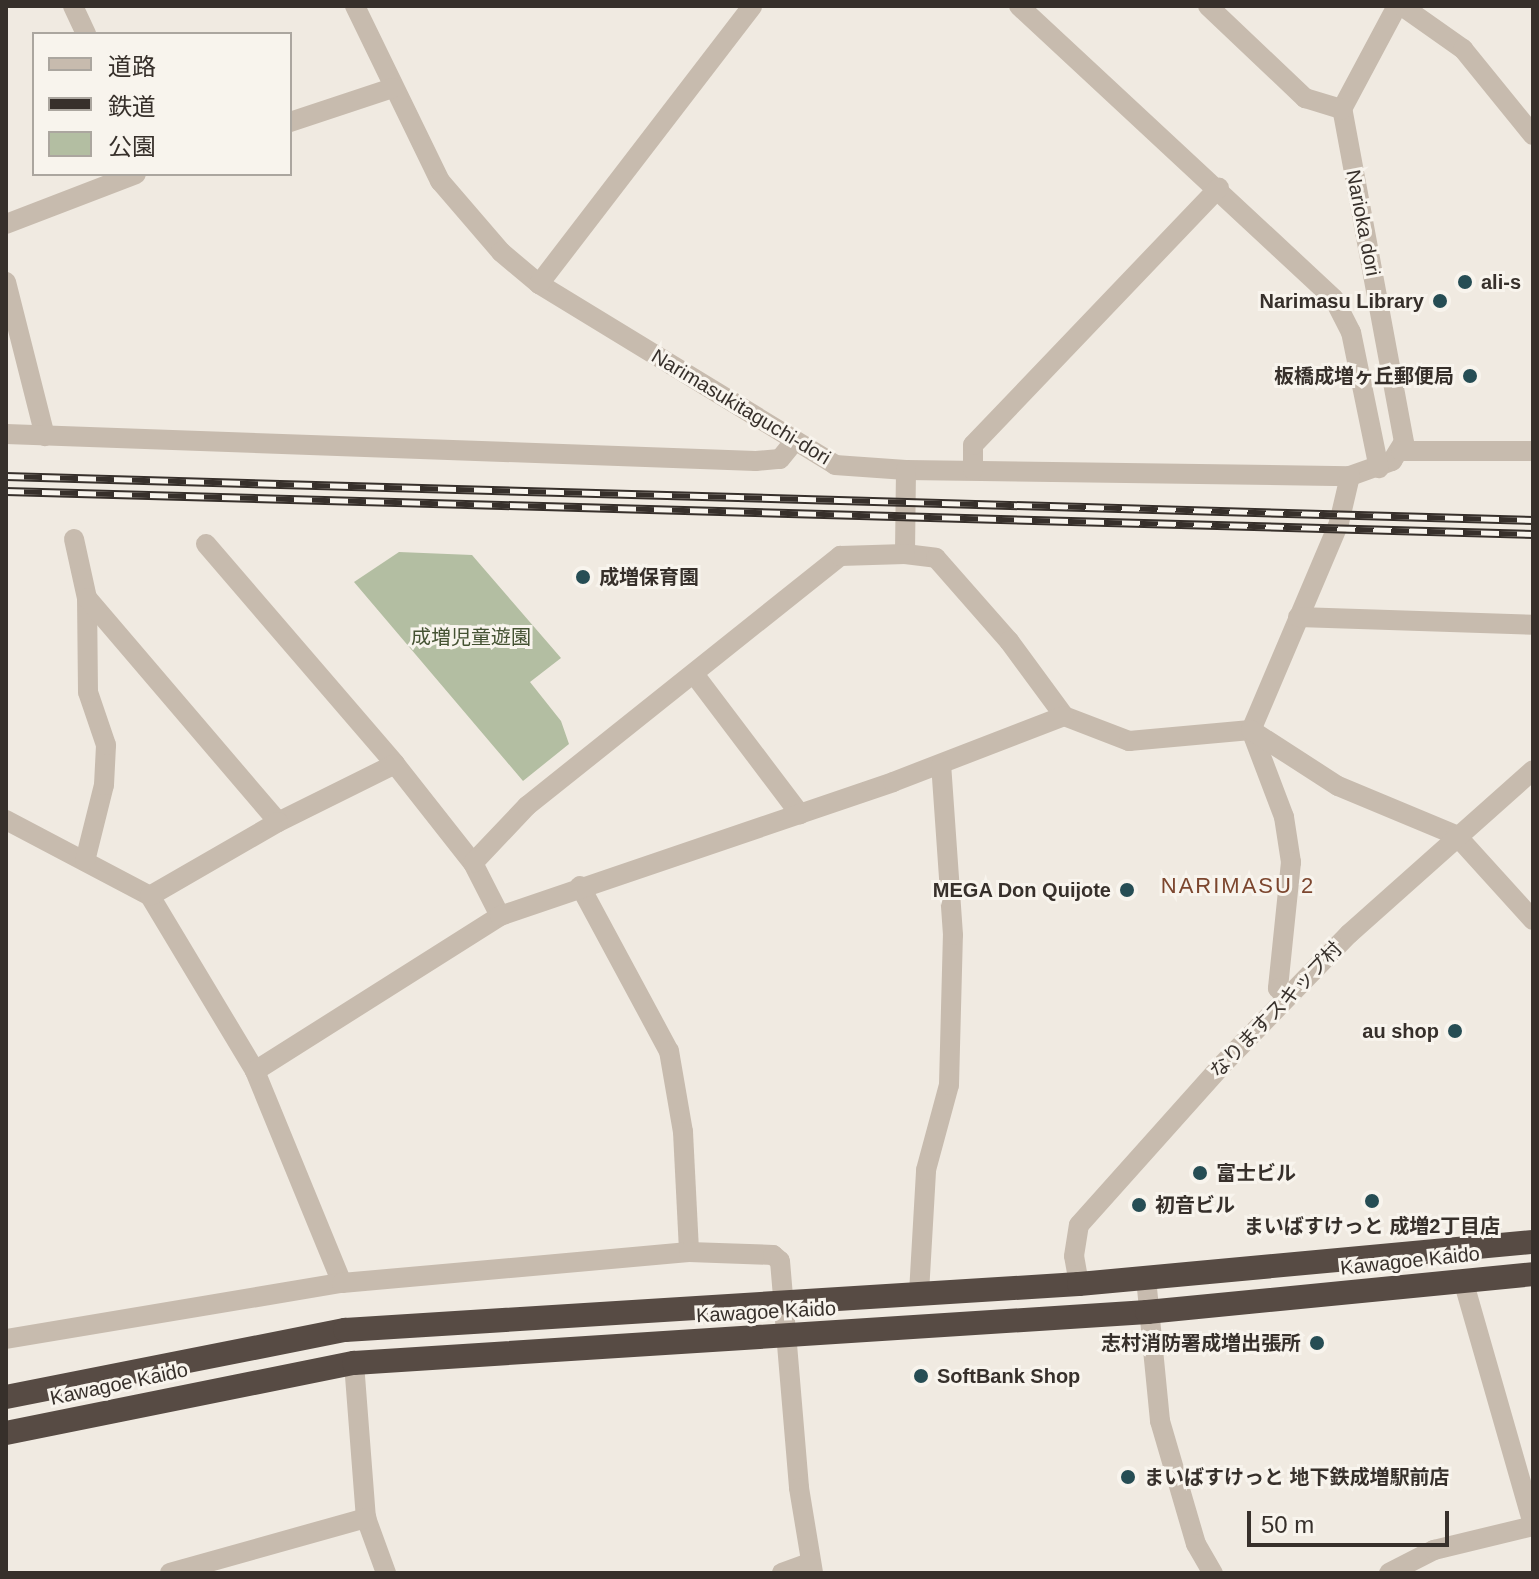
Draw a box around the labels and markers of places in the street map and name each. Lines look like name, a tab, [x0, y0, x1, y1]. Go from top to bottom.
place label: ali-s	[1481, 270, 1521, 294]
marker: ali-s	[1456, 273, 1474, 291]
place label: Narimasu Library	[1259, 289, 1424, 313]
marker: Narimasu Library	[1431, 292, 1449, 310]
place label: 板橋成増ヶ丘郵便局	[1274, 364, 1454, 388]
marker: 板橋成増ヶ丘郵便局	[1461, 367, 1479, 385]
place label: 成増保育園	[599, 565, 699, 589]
marker: 成増保育園	[574, 568, 592, 586]
place label: MEGA Don Quijote	[932, 878, 1111, 902]
marker: MEGA Don Quijote	[1118, 881, 1136, 899]
place label: au shop	[1362, 1019, 1439, 1043]
marker: au shop	[1446, 1022, 1464, 1040]
place label: 富士ビル	[1216, 1161, 1296, 1185]
marker: 富士ビル	[1191, 1164, 1209, 1182]
marker: まいばすけっと 成増2丁目店	[1363, 1192, 1381, 1210]
place label: 初音ビル	[1155, 1193, 1235, 1217]
marker: 初音ビル	[1130, 1196, 1148, 1214]
place label: まいばすけっと 成増2丁目店	[1244, 1214, 1500, 1238]
place label: 志村消防署成増出張所	[1101, 1331, 1301, 1355]
marker: 志村消防署成増出張所	[1308, 1334, 1326, 1352]
place label: SoftBank Shop	[937, 1364, 1080, 1388]
marker: SoftBank Shop	[912, 1367, 930, 1385]
place label: まいばすけっと 地下鉄成増駅前店	[1144, 1465, 1450, 1489]
marker: まいばすけっと 地下鉄成増駅前店	[1119, 1468, 1137, 1486]

